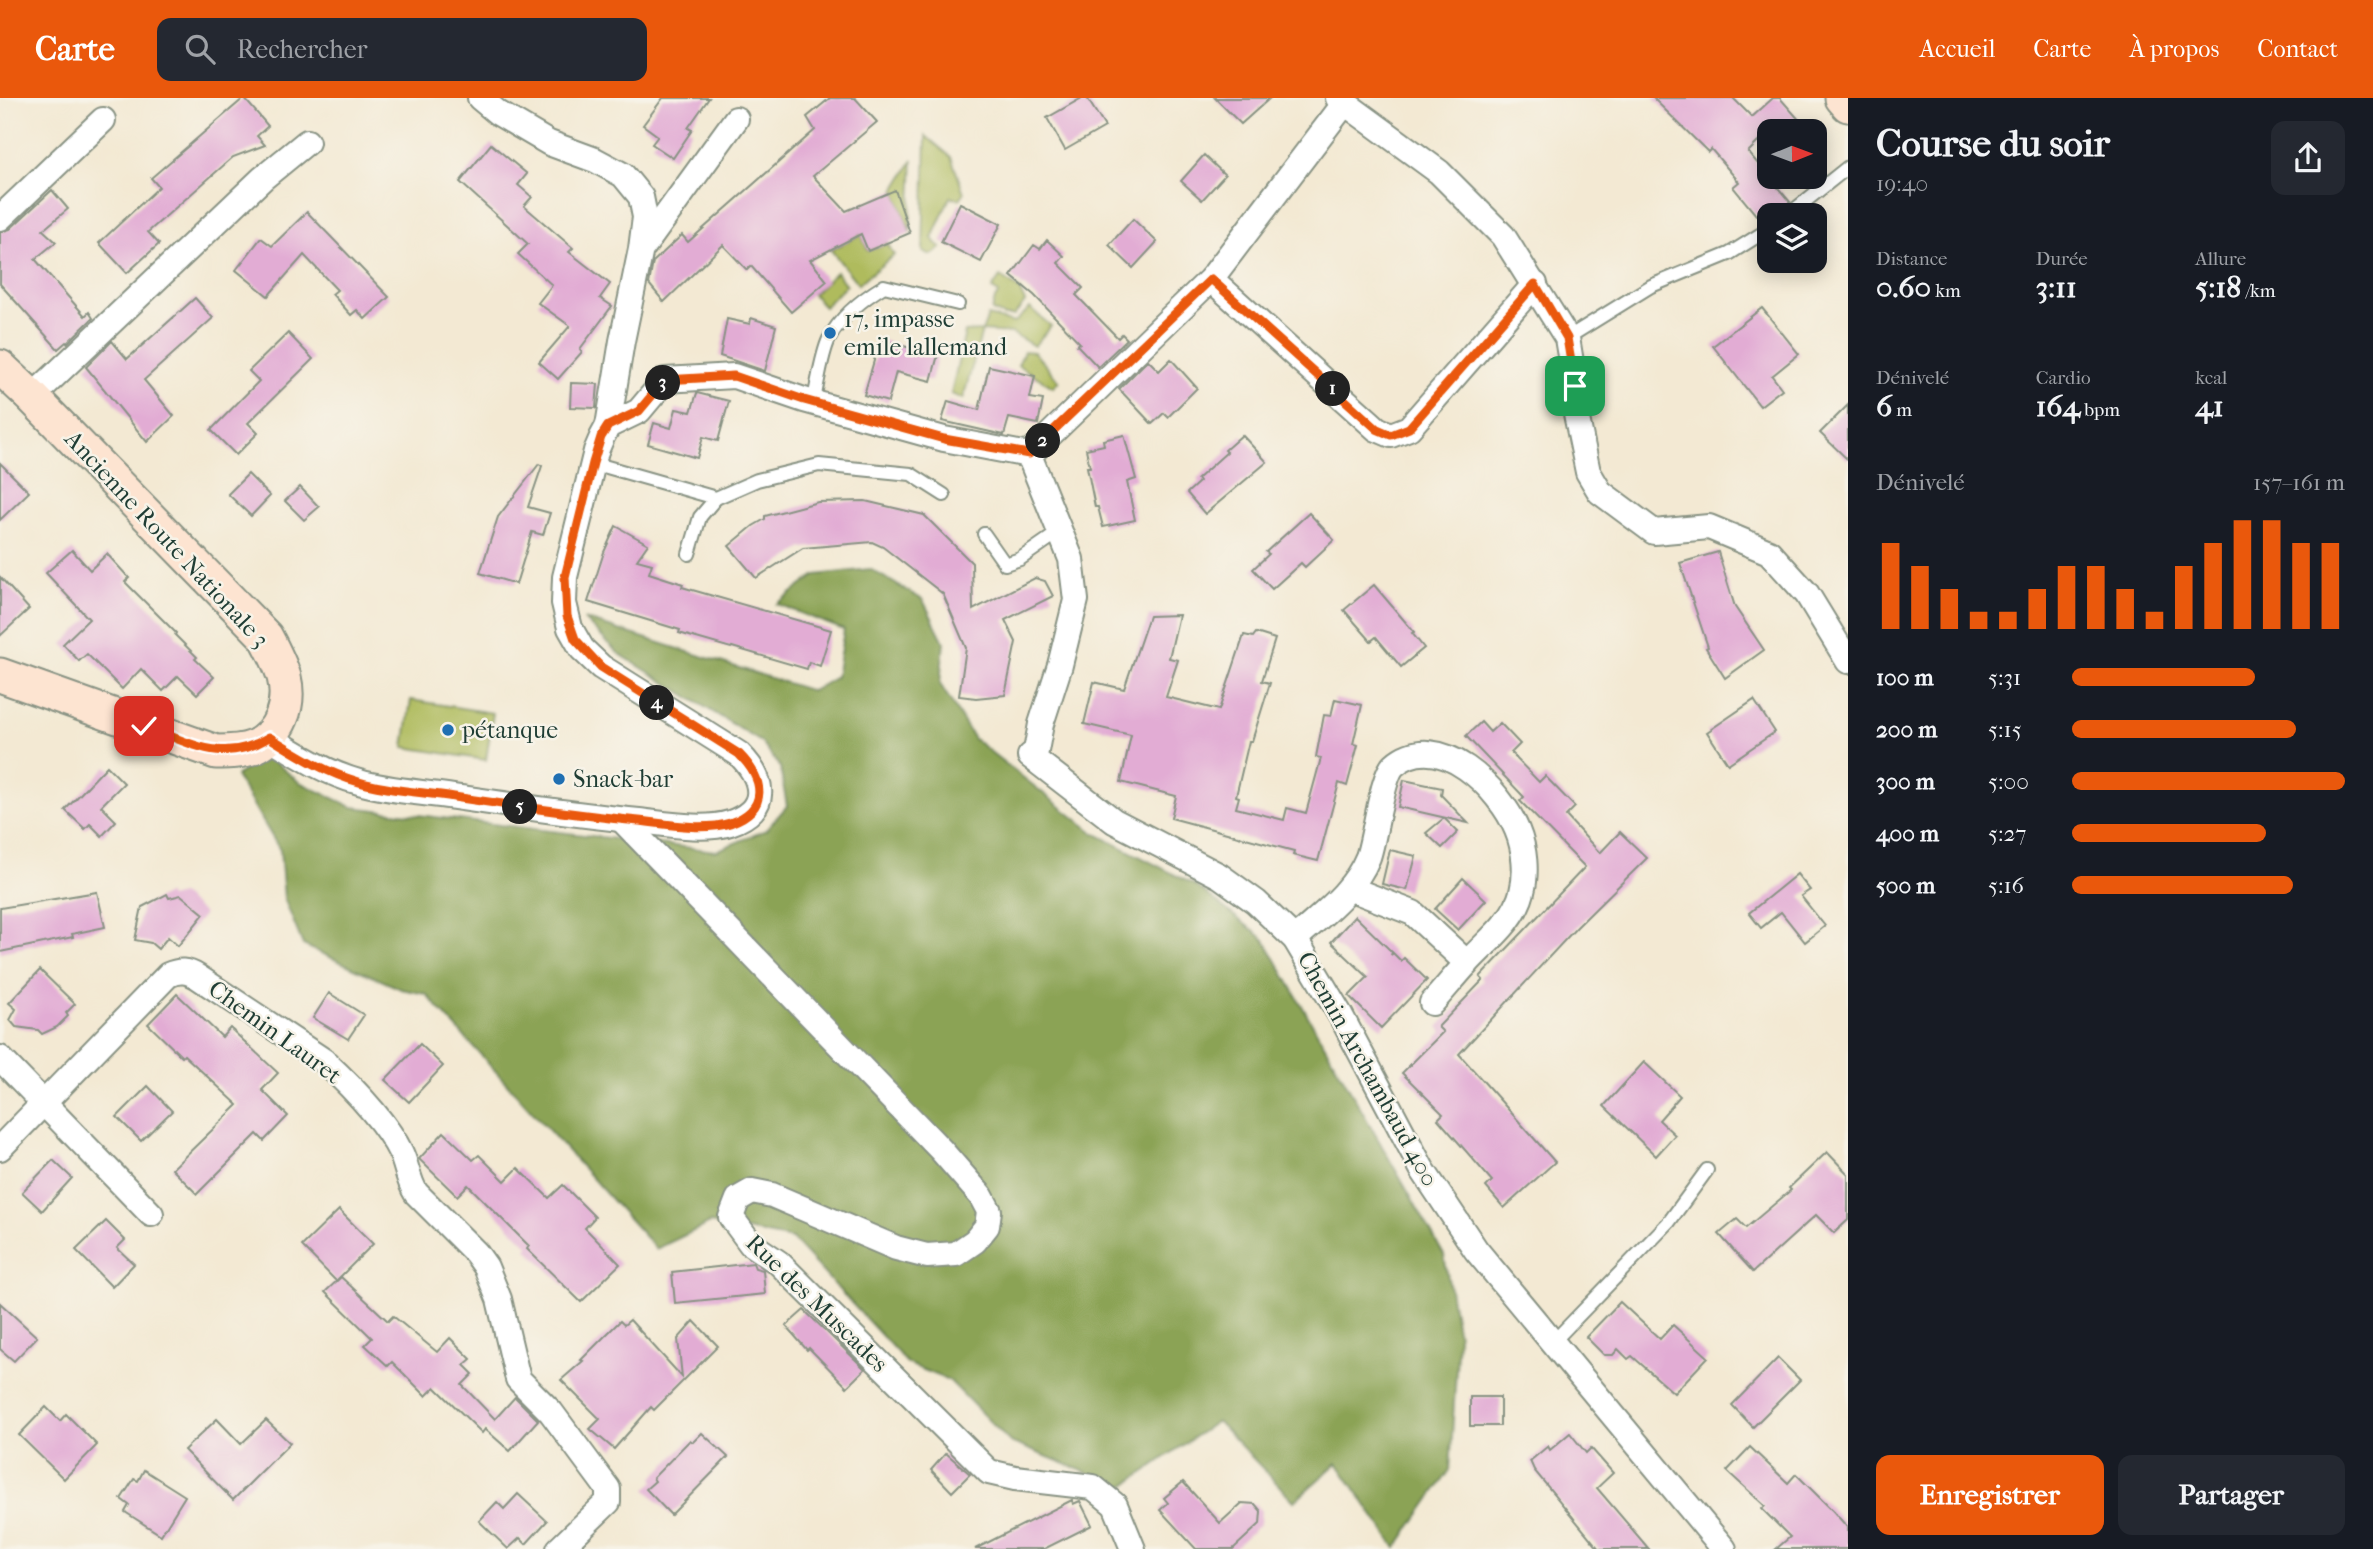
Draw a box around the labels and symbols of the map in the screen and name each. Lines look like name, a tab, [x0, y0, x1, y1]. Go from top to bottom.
north arrow	[1757, 119, 1827, 189]
place label: 17, impasse emile lallemand	[844, 305, 1008, 361]
marker: 17, impasse emile lallemand	[822, 325, 838, 341]
pin	[1545, 356, 1605, 416]
pin: 3	[646, 366, 680, 400]
pin: 1	[1316, 372, 1350, 406]
street label: Ancienne Route Nationale 3	[58, 424, 275, 653]
pin: 2	[1026, 424, 1060, 458]
pin: 4	[640, 686, 674, 720]
pin	[114, 696, 174, 756]
place label: pétanque	[461, 716, 558, 744]
marker: pétanque	[440, 722, 456, 738]
place label: Snack-bar	[573, 765, 674, 793]
marker: Snack-bar	[551, 771, 567, 787]
pin: 5	[503, 790, 538, 824]
street label: Chemin Archambaud 400	[1292, 947, 1444, 1191]
street label: Chemin Lauret	[203, 974, 347, 1090]
street label: Rue des Muscades	[740, 1228, 894, 1378]

